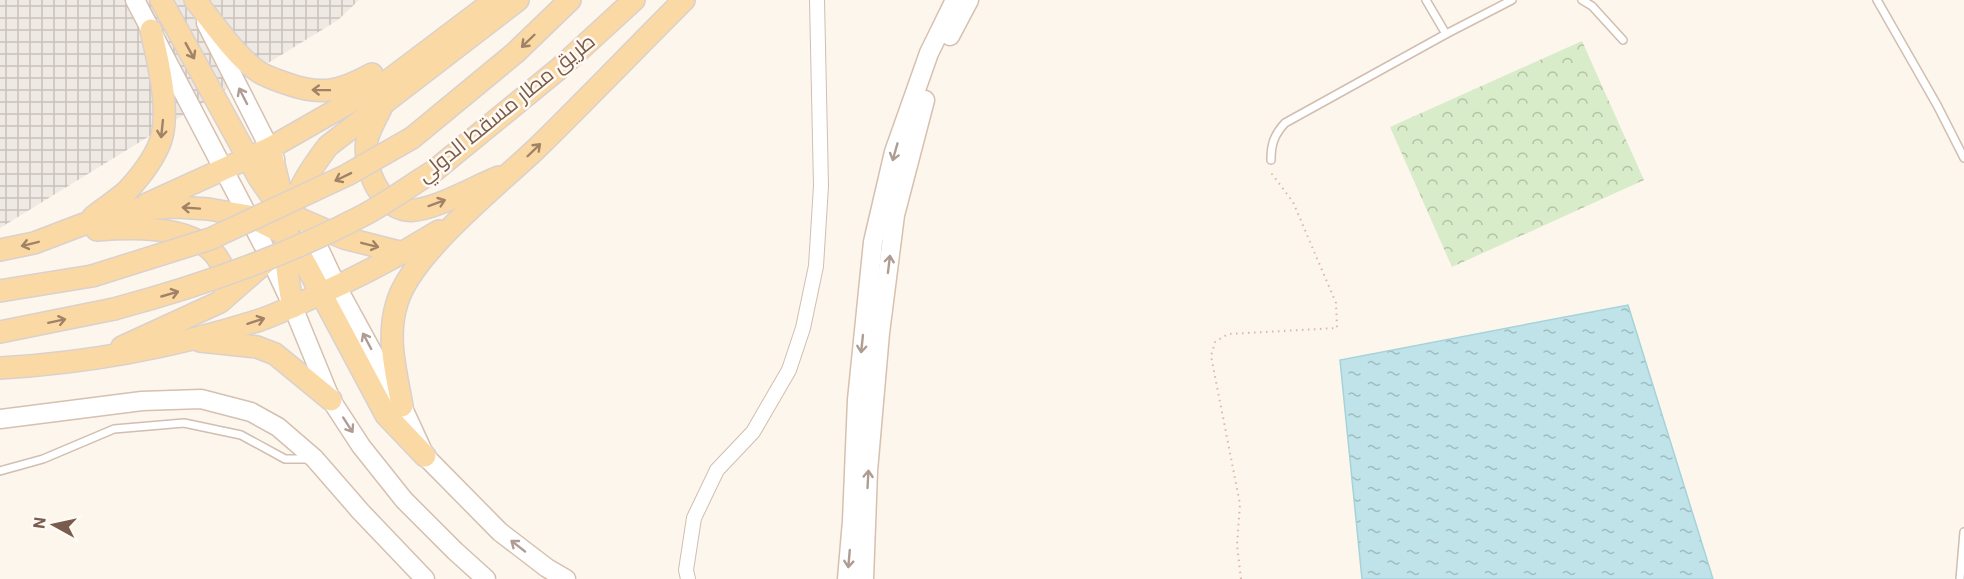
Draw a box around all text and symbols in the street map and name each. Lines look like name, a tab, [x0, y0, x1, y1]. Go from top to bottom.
street label: طريق مطار مسقط الدولي	[412, 29, 602, 190]
one-way arrow	[521, 33, 536, 48]
one-way arrow	[185, 41, 196, 59]
one-way arrow	[312, 84, 331, 96]
one-way arrow	[237, 88, 249, 105]
one-way arrow	[156, 119, 167, 139]
one-way arrow	[889, 142, 900, 161]
one-way arrow	[527, 143, 542, 157]
one-way arrow	[334, 171, 352, 183]
one-way arrow	[427, 197, 446, 208]
one-way arrow	[182, 202, 202, 213]
one-way arrow	[21, 238, 40, 250]
one-way arrow	[360, 239, 379, 251]
one-way arrow	[883, 254, 894, 274]
one-way arrow	[160, 288, 179, 299]
one-way arrow	[246, 314, 265, 325]
one-way arrow	[47, 315, 66, 326]
one-way arrow	[361, 333, 372, 351]
one-way arrow	[857, 333, 868, 353]
one-way arrow	[341, 417, 354, 434]
one-way arrow	[862, 469, 873, 489]
north arrow	[24, 495, 84, 555]
text: N	[29, 516, 50, 530]
one-way arrow	[511, 539, 527, 552]
one-way arrow	[843, 549, 854, 569]

